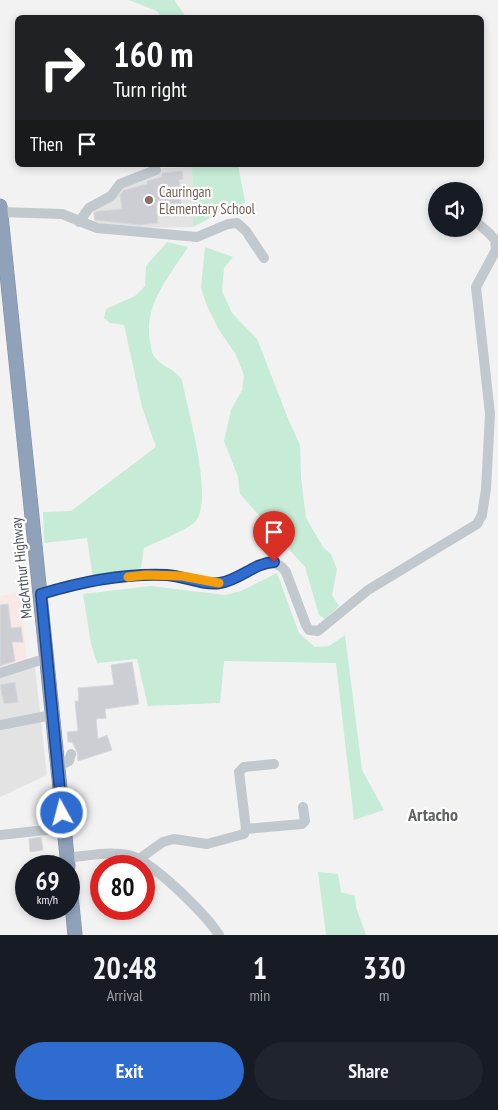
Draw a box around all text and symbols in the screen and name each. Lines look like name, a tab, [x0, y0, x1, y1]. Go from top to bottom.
text: 160 m	[113, 31, 194, 77]
icon: right	[30, 35, 95, 100]
text: Turn right	[113, 75, 187, 103]
icon: arrive	[73, 130, 101, 158]
text: Then	[30, 132, 63, 156]
place label: Cauringan Elementary School	[159, 182, 256, 218]
map controls	[428, 182, 483, 237]
button: sound	[428, 182, 483, 237]
marker: Cauringan Elementary School	[143, 194, 155, 206]
pin	[253, 511, 295, 562]
street label: MacArthur Highway	[6, 516, 36, 620]
icon: arrive	[260, 518, 288, 546]
position arrow	[35, 786, 87, 838]
district label: Artacho	[407, 803, 458, 826]
speed limit sign: 80	[90, 855, 155, 920]
text: 69	[36, 865, 59, 897]
text: km/h	[37, 892, 58, 907]
text: 20:48	[92, 948, 157, 987]
text: 1	[253, 948, 267, 987]
text: 330	[363, 948, 406, 987]
text: Arrival	[107, 985, 143, 1005]
text: min	[249, 985, 270, 1005]
text: m	[379, 985, 389, 1005]
button: Exit	[15, 1042, 244, 1100]
button: Share	[254, 1042, 483, 1100]

